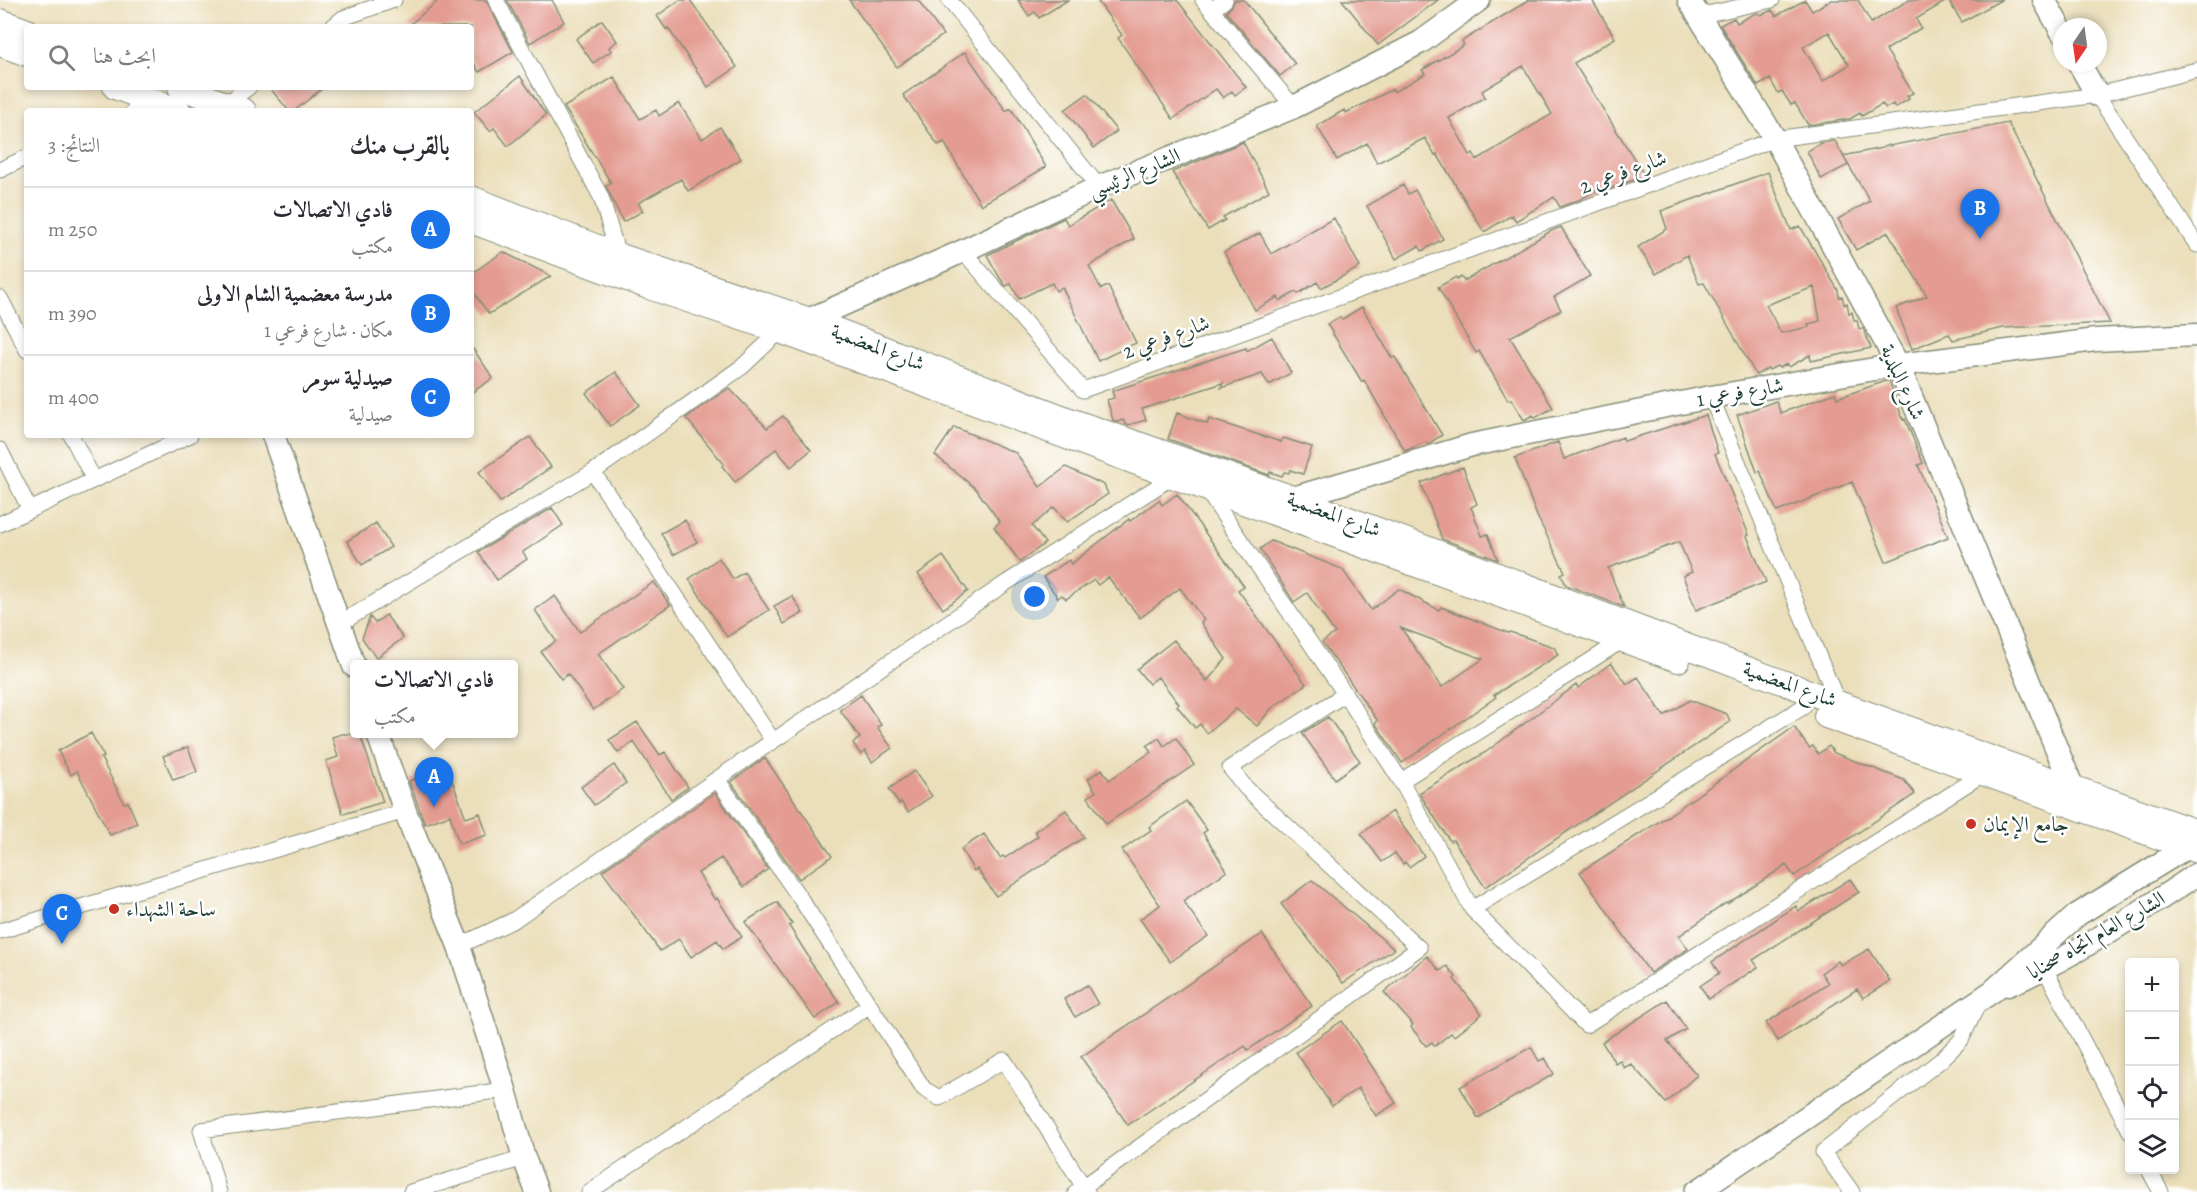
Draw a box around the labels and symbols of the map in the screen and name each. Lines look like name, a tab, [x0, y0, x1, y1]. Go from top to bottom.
north arrow	[2053, 18, 2107, 72]
street label: الشارع الرئيسي	[1084, 141, 1187, 210]
street label: شارع فرعي 2	[1576, 143, 1672, 204]
pin: B	[1960, 190, 2000, 239]
street label: شارع فرعي 2	[1119, 308, 1215, 369]
street label: شارع المعضمية	[826, 316, 929, 381]
street label: شارع البلدية	[1870, 340, 1932, 426]
street label: شارع فرعي 1	[1694, 371, 1786, 417]
street label: شارع المعضمية	[1282, 484, 1385, 548]
your location	[1020, 582, 1049, 611]
street label: شارع المعضمية	[1738, 654, 1841, 718]
pin: A	[414, 758, 454, 807]
place label: جامع الإيمان	[1983, 810, 2069, 843]
marker: جامع الإيمان	[1964, 817, 1978, 831]
street label: الشارع العام اتجاه صحنايا	[2022, 884, 2172, 989]
pin: C	[42, 894, 82, 944]
place label: ساحة الشهداء	[126, 895, 216, 923]
marker: ساحة الشهداء	[107, 902, 121, 916]

